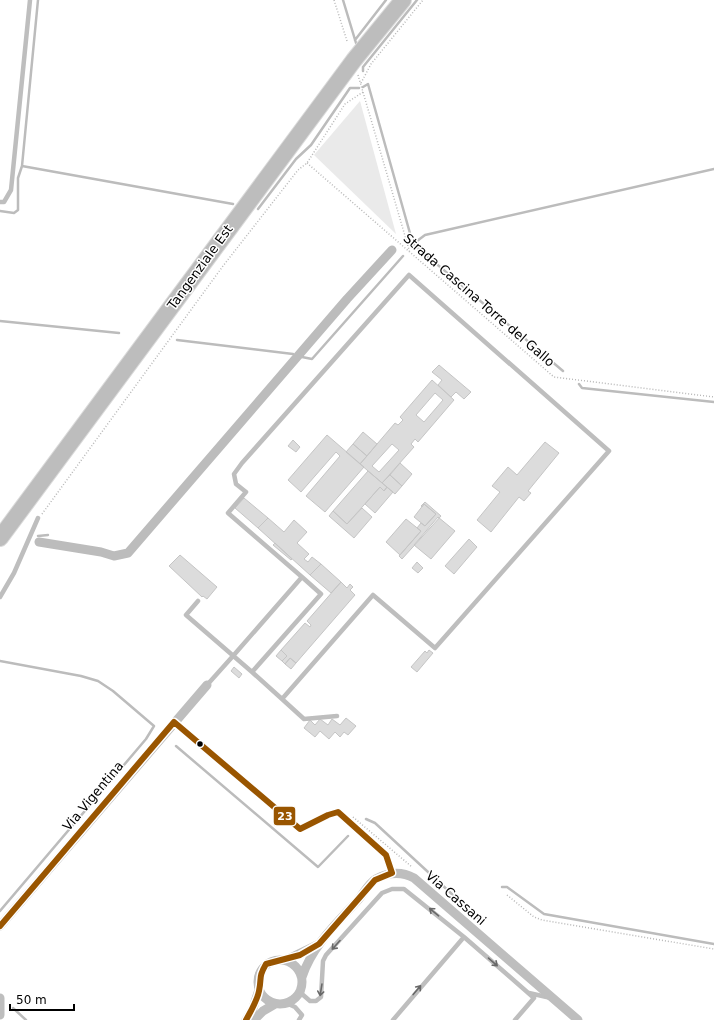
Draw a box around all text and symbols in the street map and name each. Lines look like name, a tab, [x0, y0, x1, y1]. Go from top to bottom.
street label: Tangenziale Est	[164, 222, 236, 313]
street label: Strada Cascina Torre del Gallo	[400, 230, 558, 370]
unlabelled marker	[195, 739, 205, 749]
street label: Via Vigentina	[60, 758, 126, 834]
line badge: 23	[273, 806, 296, 826]
text: 23	[277, 810, 293, 823]
street label: Via Cassani	[423, 868, 489, 928]
one-way arrow	[428, 907, 439, 916]
one-way arrow	[331, 940, 341, 950]
one-way arrow	[488, 958, 498, 967]
one-way arrow	[317, 983, 325, 996]
one-way arrow	[413, 985, 422, 995]
scale bar	[10, 986, 74, 1012]
text: 50 m	[16, 993, 47, 1007]

